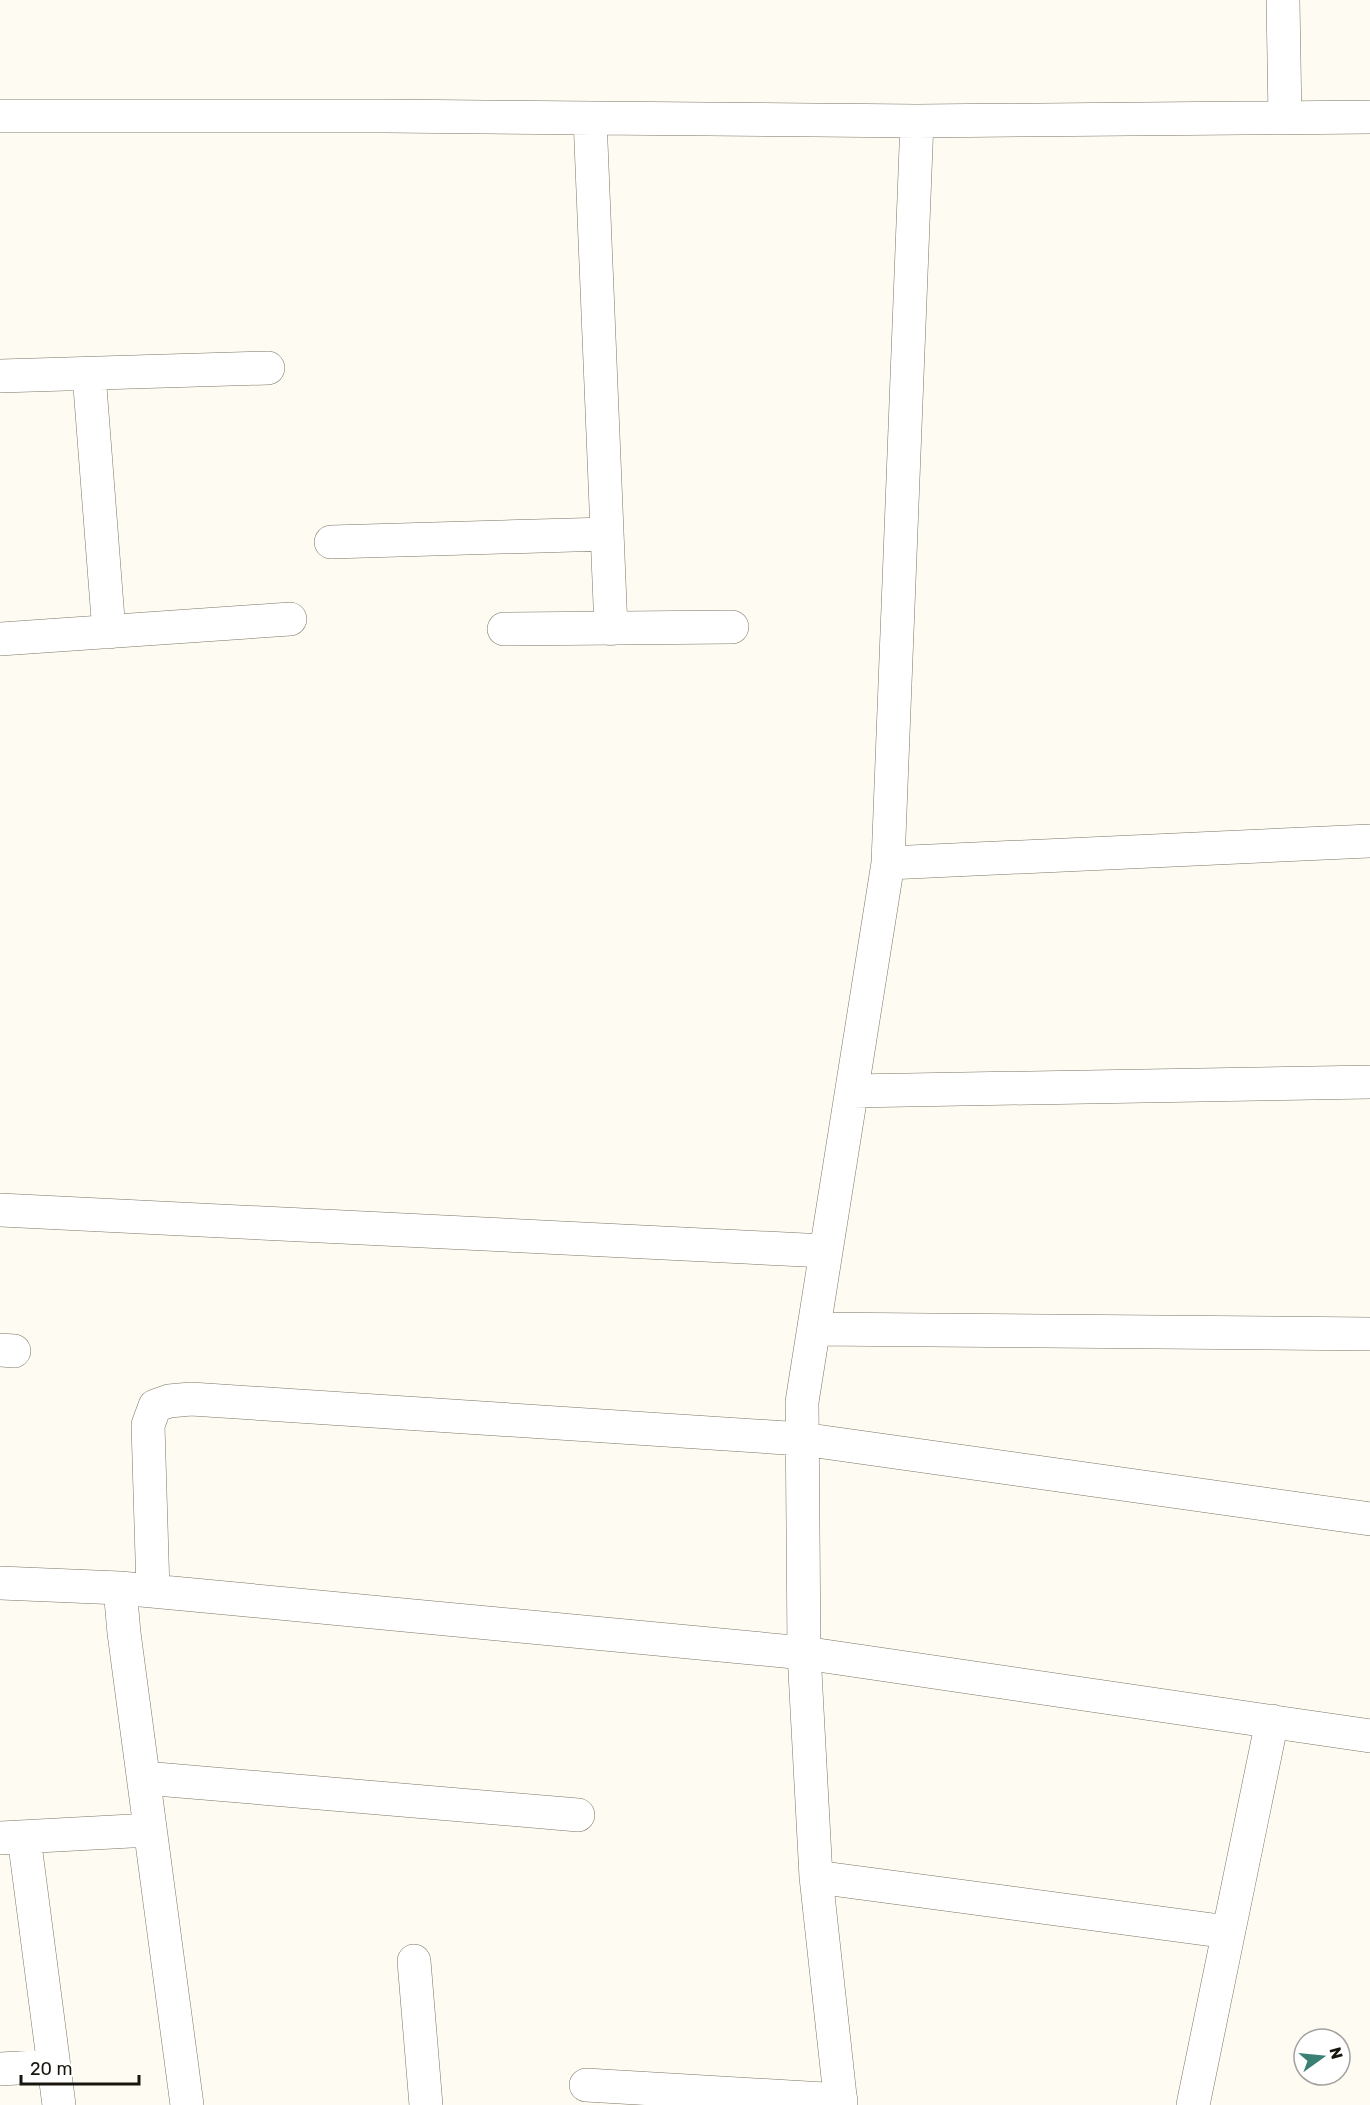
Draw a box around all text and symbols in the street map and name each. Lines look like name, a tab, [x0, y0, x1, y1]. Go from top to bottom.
north arrow	[1292, 2027, 1352, 2087]
text: N	[1325, 2045, 1347, 2061]
scale bar	[21, 2048, 140, 2086]
text: 20 m	[30, 2058, 72, 2080]

